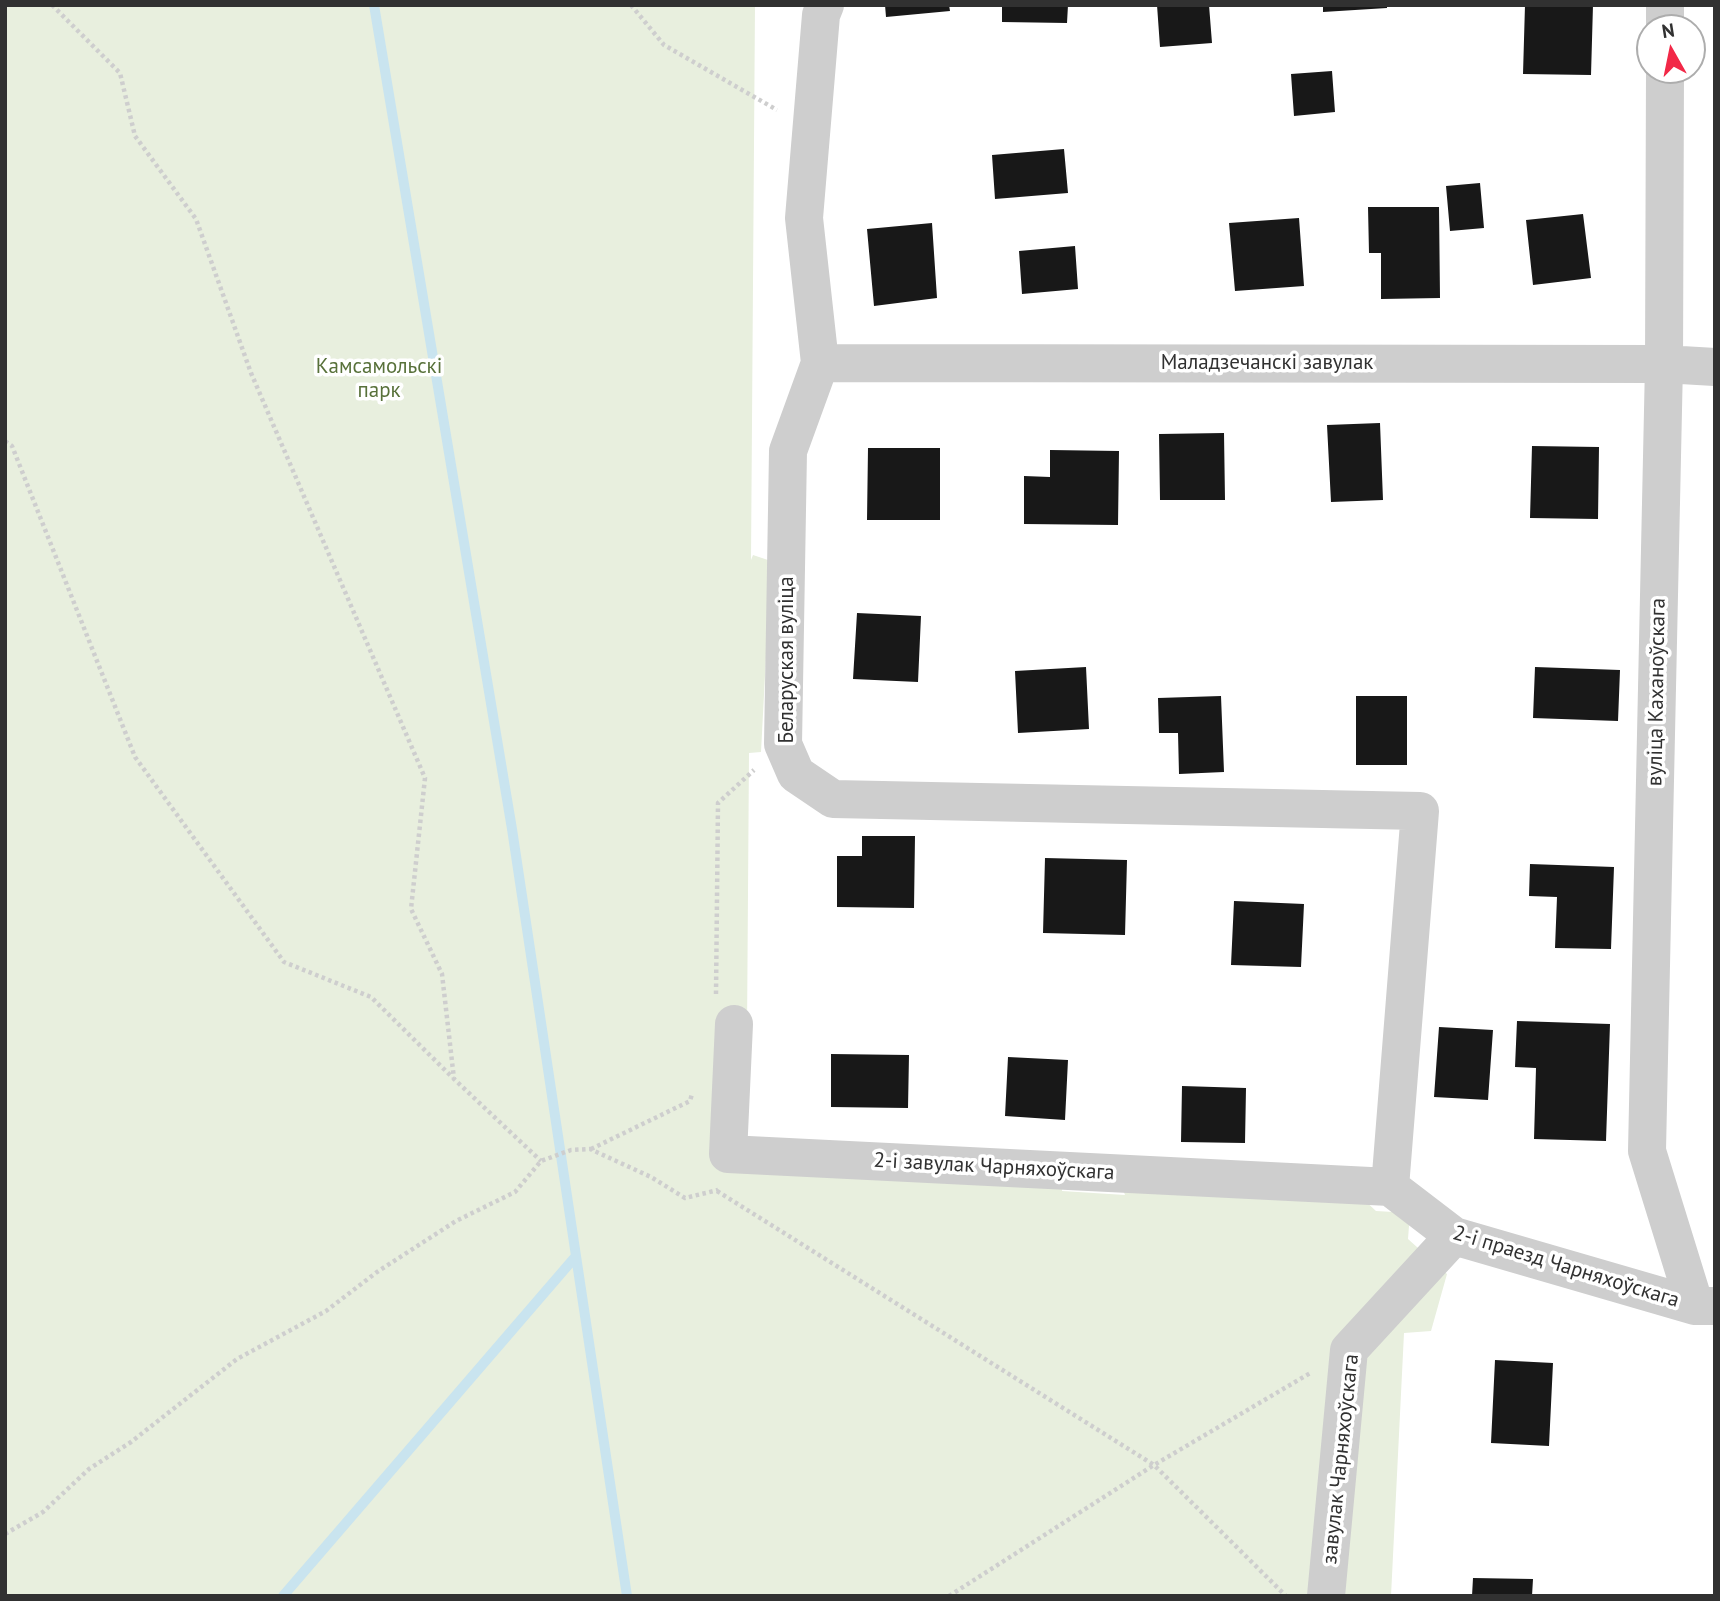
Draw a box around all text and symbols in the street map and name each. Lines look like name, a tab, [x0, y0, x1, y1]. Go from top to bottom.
north arrow	[1636, 14, 1706, 84]
text: N	[1660, 17, 1676, 43]
street label: Маладзечанскі завулак	[1161, 350, 1373, 376]
park label: Камсамольскі парк	[316, 354, 442, 404]
street label: Беларуская вуліца	[774, 576, 800, 744]
street label: вуліца Каханоўскага	[1643, 598, 1671, 786]
street label: 2-і завулак Чарняхоўскага	[873, 1148, 1115, 1186]
street label: 2-і праезд Чарняхоўскага	[1450, 1221, 1682, 1313]
street label: завулак Чарняхоўскага	[1317, 1353, 1365, 1565]

